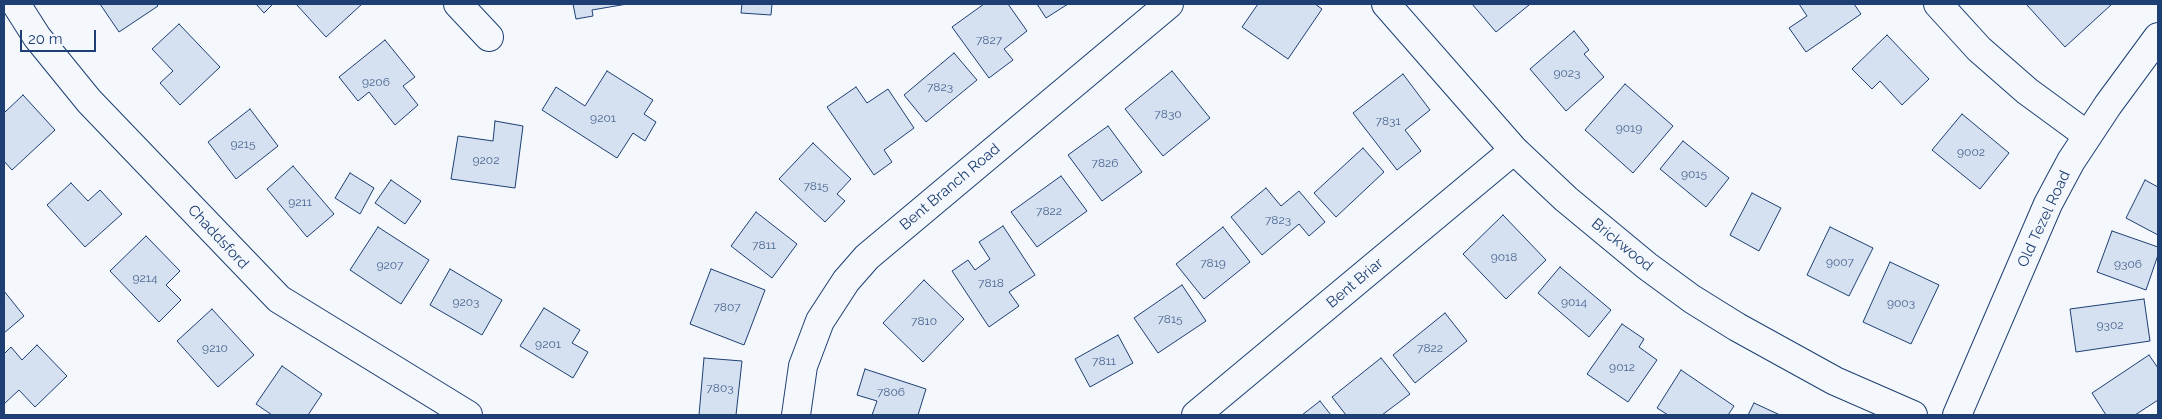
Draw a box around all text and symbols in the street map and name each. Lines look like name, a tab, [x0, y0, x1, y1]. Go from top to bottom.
scale bar	[22, 20, 99, 52]
text: 20 m	[28, 30, 63, 48]
house number: 7827	[976, 33, 1002, 47]
house number: 9023	[1553, 66, 1581, 80]
house number: 9206	[362, 75, 390, 89]
house number: 7823	[927, 80, 953, 94]
house number: 7830	[1154, 107, 1182, 121]
house number: 9201	[590, 111, 616, 125]
house number: 7831	[1375, 114, 1401, 128]
house number: 9019	[1616, 121, 1642, 135]
house number: 9215	[231, 137, 255, 151]
street label: Bent Branch Road	[896, 140, 1004, 234]
house number: 9002	[1957, 145, 1985, 159]
house number: 9202	[473, 153, 499, 167]
house number: 7826	[1091, 156, 1119, 170]
house number: 9015	[1681, 167, 1707, 181]
street label: Old Tezel Road	[2014, 168, 2074, 270]
house number: 7815	[803, 179, 829, 193]
house number: 9211	[288, 195, 312, 209]
street label: Chaddsford	[184, 201, 252, 273]
house number: 7822	[1036, 204, 1062, 218]
house number: 7823	[1265, 213, 1291, 227]
street label: Brickwood	[1588, 215, 1656, 275]
house number: 7811	[752, 238, 776, 252]
house number: 9018	[1491, 250, 1517, 264]
street label: Bent Briar	[1323, 254, 1387, 312]
house number: 9007	[1826, 255, 1854, 269]
house number: 7819	[1200, 256, 1226, 270]
house number: 9306	[2114, 257, 2142, 271]
house number: 9207	[377, 258, 403, 272]
house number: 9214	[133, 271, 157, 285]
house number: 7818	[978, 276, 1004, 290]
house number: 9203	[452, 295, 480, 309]
house number: 9014	[1561, 295, 1587, 309]
house number: 9003	[1887, 296, 1915, 310]
house number: 7807	[713, 300, 741, 314]
house number: 7815	[1157, 312, 1183, 326]
house number: 7810	[911, 314, 937, 328]
house number: 9302	[2096, 318, 2124, 332]
house number: 9201	[535, 337, 561, 351]
house number: 9210	[202, 341, 228, 355]
house number: 7822	[1417, 341, 1443, 355]
house number: 7811	[1092, 354, 1116, 368]
house number: 9012	[1609, 360, 1635, 374]
house number: 7803	[706, 381, 734, 395]
house number: 7806	[877, 385, 905, 399]

